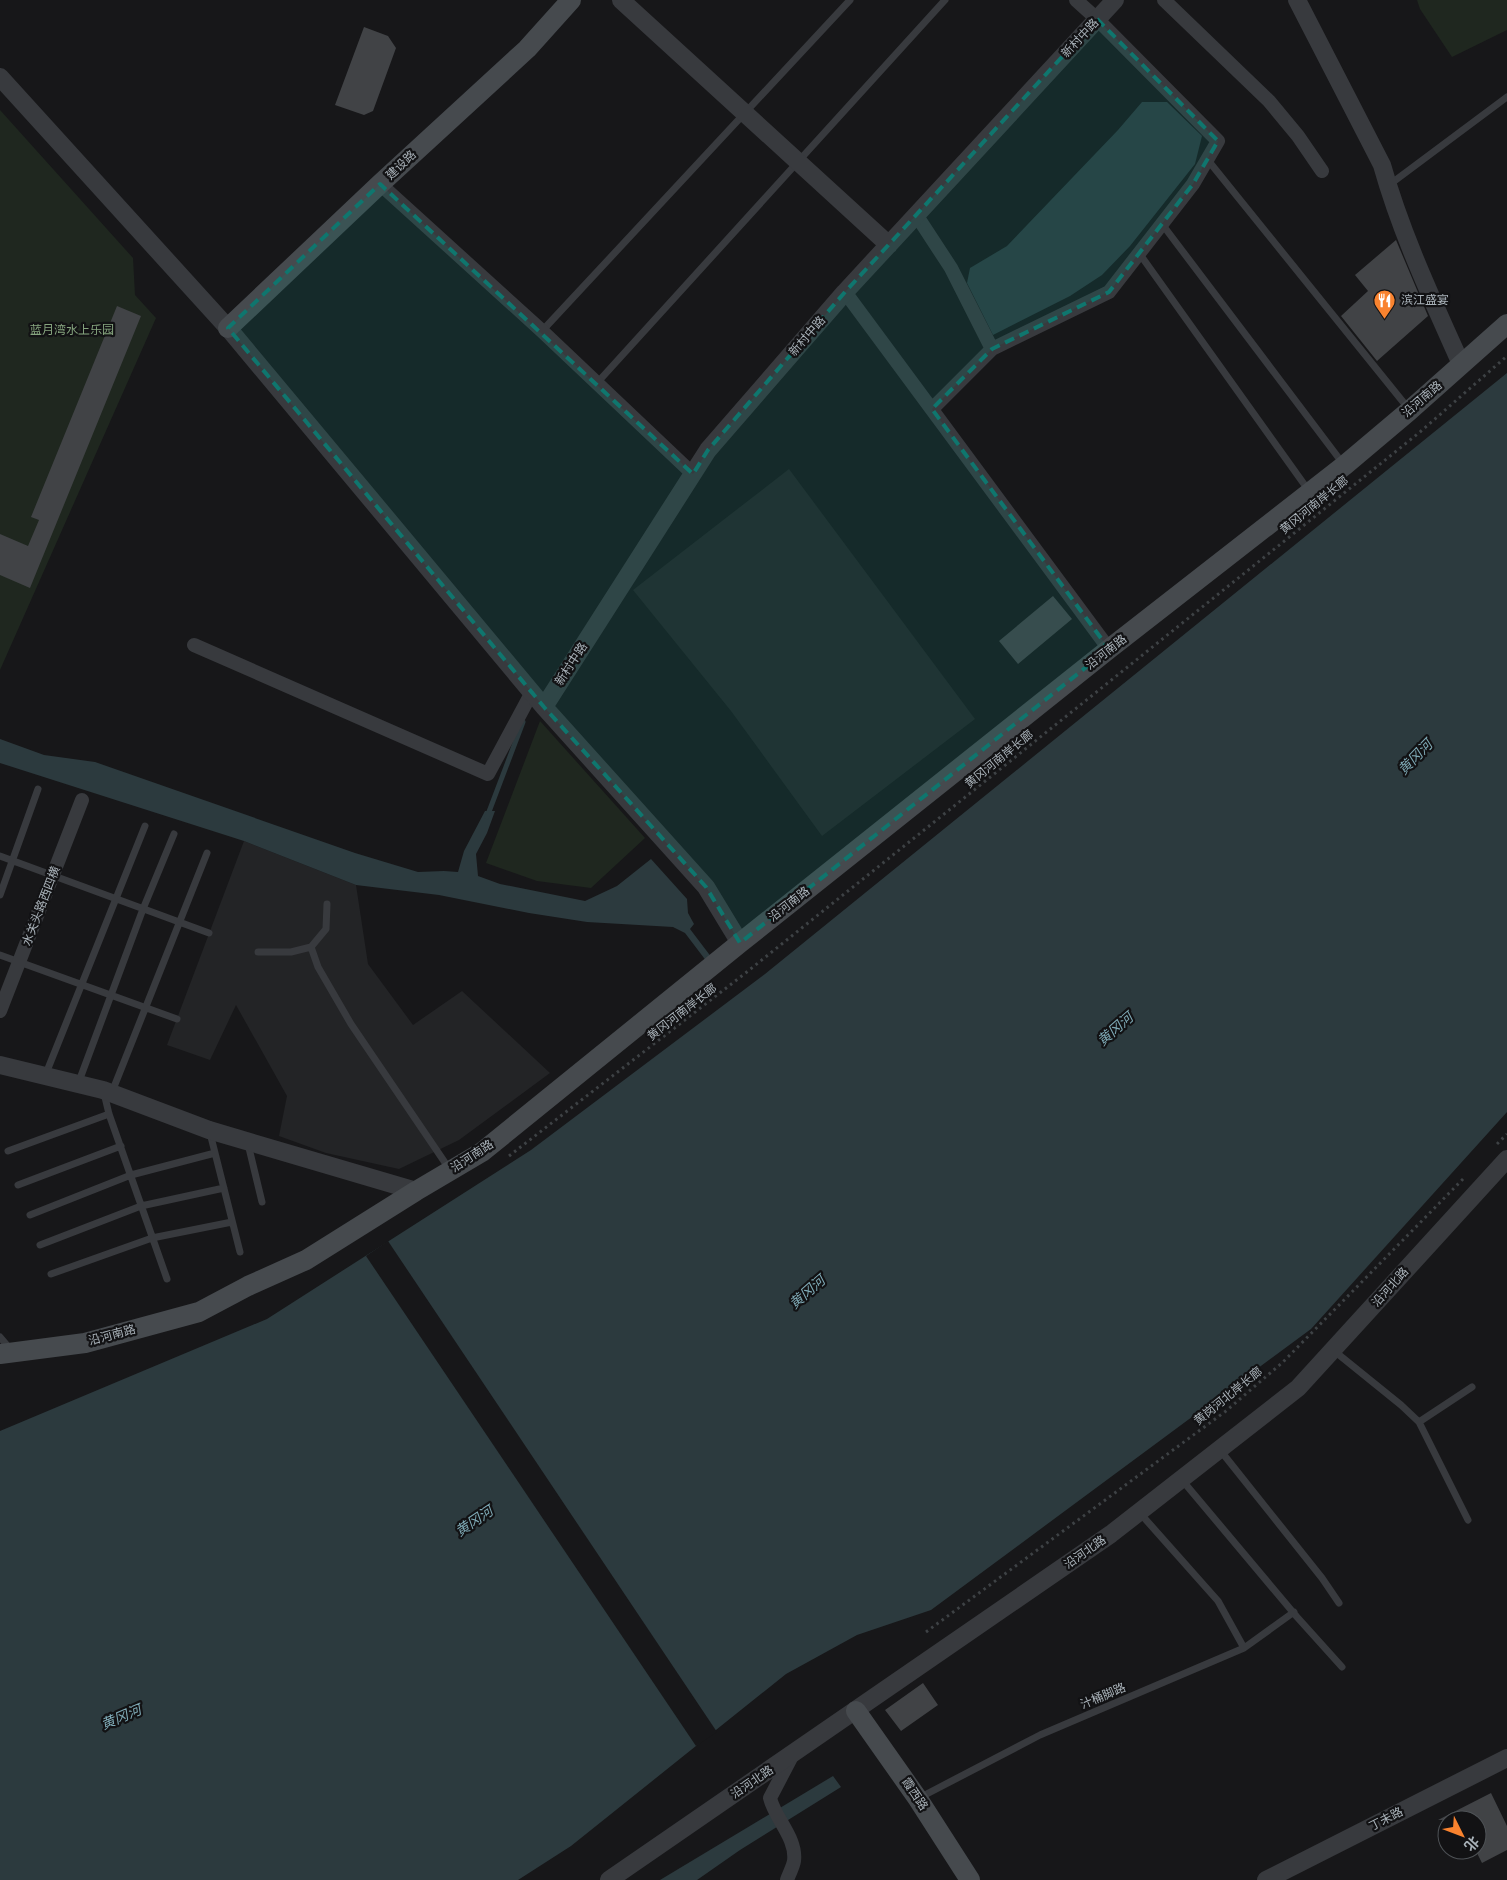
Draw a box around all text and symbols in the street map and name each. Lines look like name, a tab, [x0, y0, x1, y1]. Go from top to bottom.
street label: 新村中路	[1059, 16, 1101, 60]
street label: 建设路	[383, 148, 419, 182]
restaurant icon: 滨江盛宴	[1373, 288, 1397, 319]
place label: 滨江盛宴	[1401, 293, 1449, 307]
street label: 新村中路	[786, 313, 828, 359]
park label: 蓝月湾水上乐园	[30, 323, 114, 337]
street label: 沿河南路	[1399, 378, 1445, 420]
street label: 黄冈河南岸长廊	[1277, 473, 1351, 537]
street label: 沿河南路	[1083, 632, 1129, 672]
street label: 新村中路	[552, 640, 590, 688]
street label: 黄冈河南岸长廊	[962, 727, 1036, 791]
water label: 黄冈河	[1395, 734, 1437, 778]
street label: 水关头路西四横	[19, 864, 63, 948]
street label: 沿河南路	[766, 884, 812, 924]
street label: 黄冈河南岸长廊	[645, 981, 719, 1043]
water label: 黄冈河	[1094, 1007, 1138, 1049]
street label: 沿河南路	[448, 1137, 496, 1175]
street label: 沿河北路	[1369, 1264, 1411, 1310]
water label: 黄冈河	[786, 1270, 830, 1312]
street label: 沿河南路	[87, 1322, 137, 1348]
street label: 黄岗河北岸长廊	[1191, 1364, 1265, 1428]
water label: 黄冈河	[452, 1501, 498, 1539]
street label: 沿河北路	[1061, 1532, 1109, 1572]
street label: 汁桶脚路	[1078, 1680, 1128, 1712]
water label: 黄冈河	[99, 1700, 146, 1733]
street label: 沿河北路	[728, 1763, 776, 1801]
street label: 霞西路	[899, 1775, 931, 1813]
street label: 丁未路	[1367, 1805, 1405, 1833]
north arrow	[1437, 1810, 1487, 1860]
text: 北	[1461, 1833, 1482, 1854]

